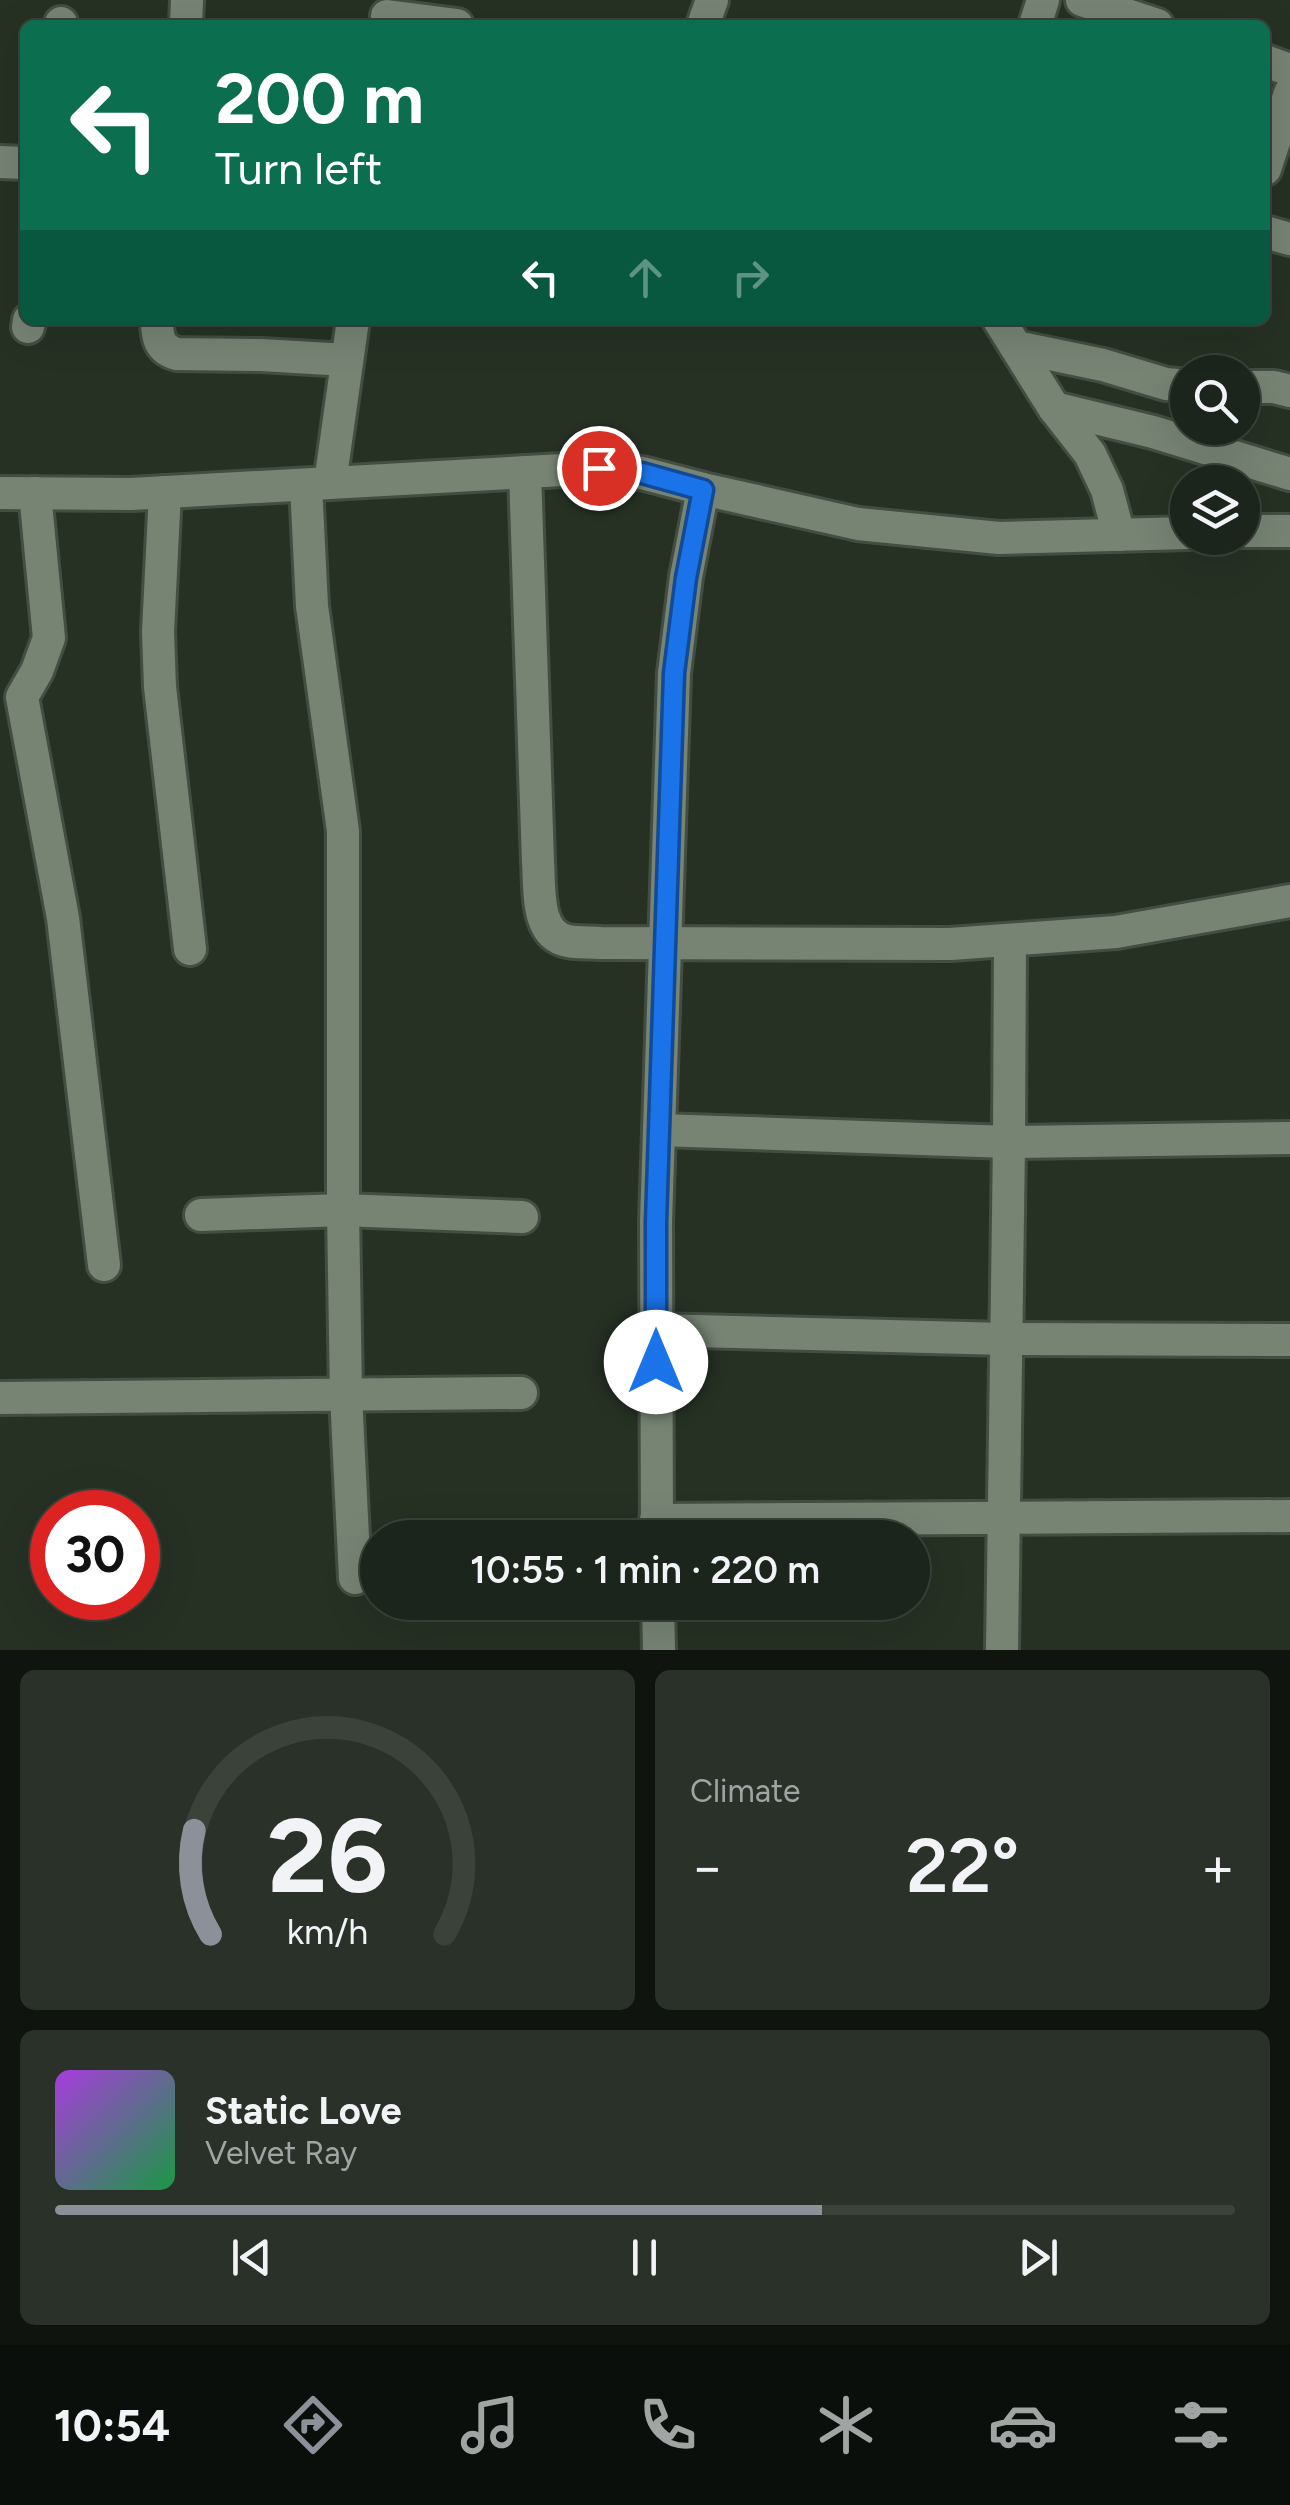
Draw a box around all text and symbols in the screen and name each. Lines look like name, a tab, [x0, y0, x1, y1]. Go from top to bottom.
text: 200 m	[215, 56, 424, 141]
icon: left	[50, 60, 180, 190]
text: Turn left	[215, 141, 382, 195]
icon: left	[513, 250, 568, 305]
icon: ahead	[618, 250, 673, 305]
icon: right	[723, 250, 778, 305]
map controls	[1170, 355, 1260, 555]
button: search	[1170, 355, 1260, 445]
pin	[557, 426, 642, 511]
icon: arrive	[572, 441, 627, 496]
button: layers	[1170, 465, 1260, 555]
position arrow	[604, 1310, 708, 1414]
speed limit sign: 30	[30, 1490, 160, 1620]
text: 10:55 · 1 min · 220 m	[470, 1547, 820, 1593]
text: Climate	[690, 1772, 801, 1810]
text: 26	[267, 1793, 388, 1918]
text: 22°	[906, 1821, 1019, 1911]
text: −	[690, 1834, 724, 1900]
text: +	[1201, 1834, 1235, 1900]
text: km/h	[287, 1910, 368, 1953]
text: Static Love	[205, 2088, 402, 2134]
text: Velvet Ray	[205, 2134, 357, 2172]
icon: previous	[224, 2230, 279, 2285]
icon: pause	[617, 2230, 672, 2285]
icon: next	[1011, 2230, 1066, 2285]
icon: directions	[278, 2390, 348, 2460]
icon: music	[455, 2390, 525, 2460]
icon: phone	[633, 2390, 703, 2460]
icon: climate	[811, 2390, 881, 2460]
icon: car	[988, 2390, 1058, 2460]
icon: filters	[1166, 2390, 1236, 2460]
text: 10:54	[54, 2398, 170, 2452]

